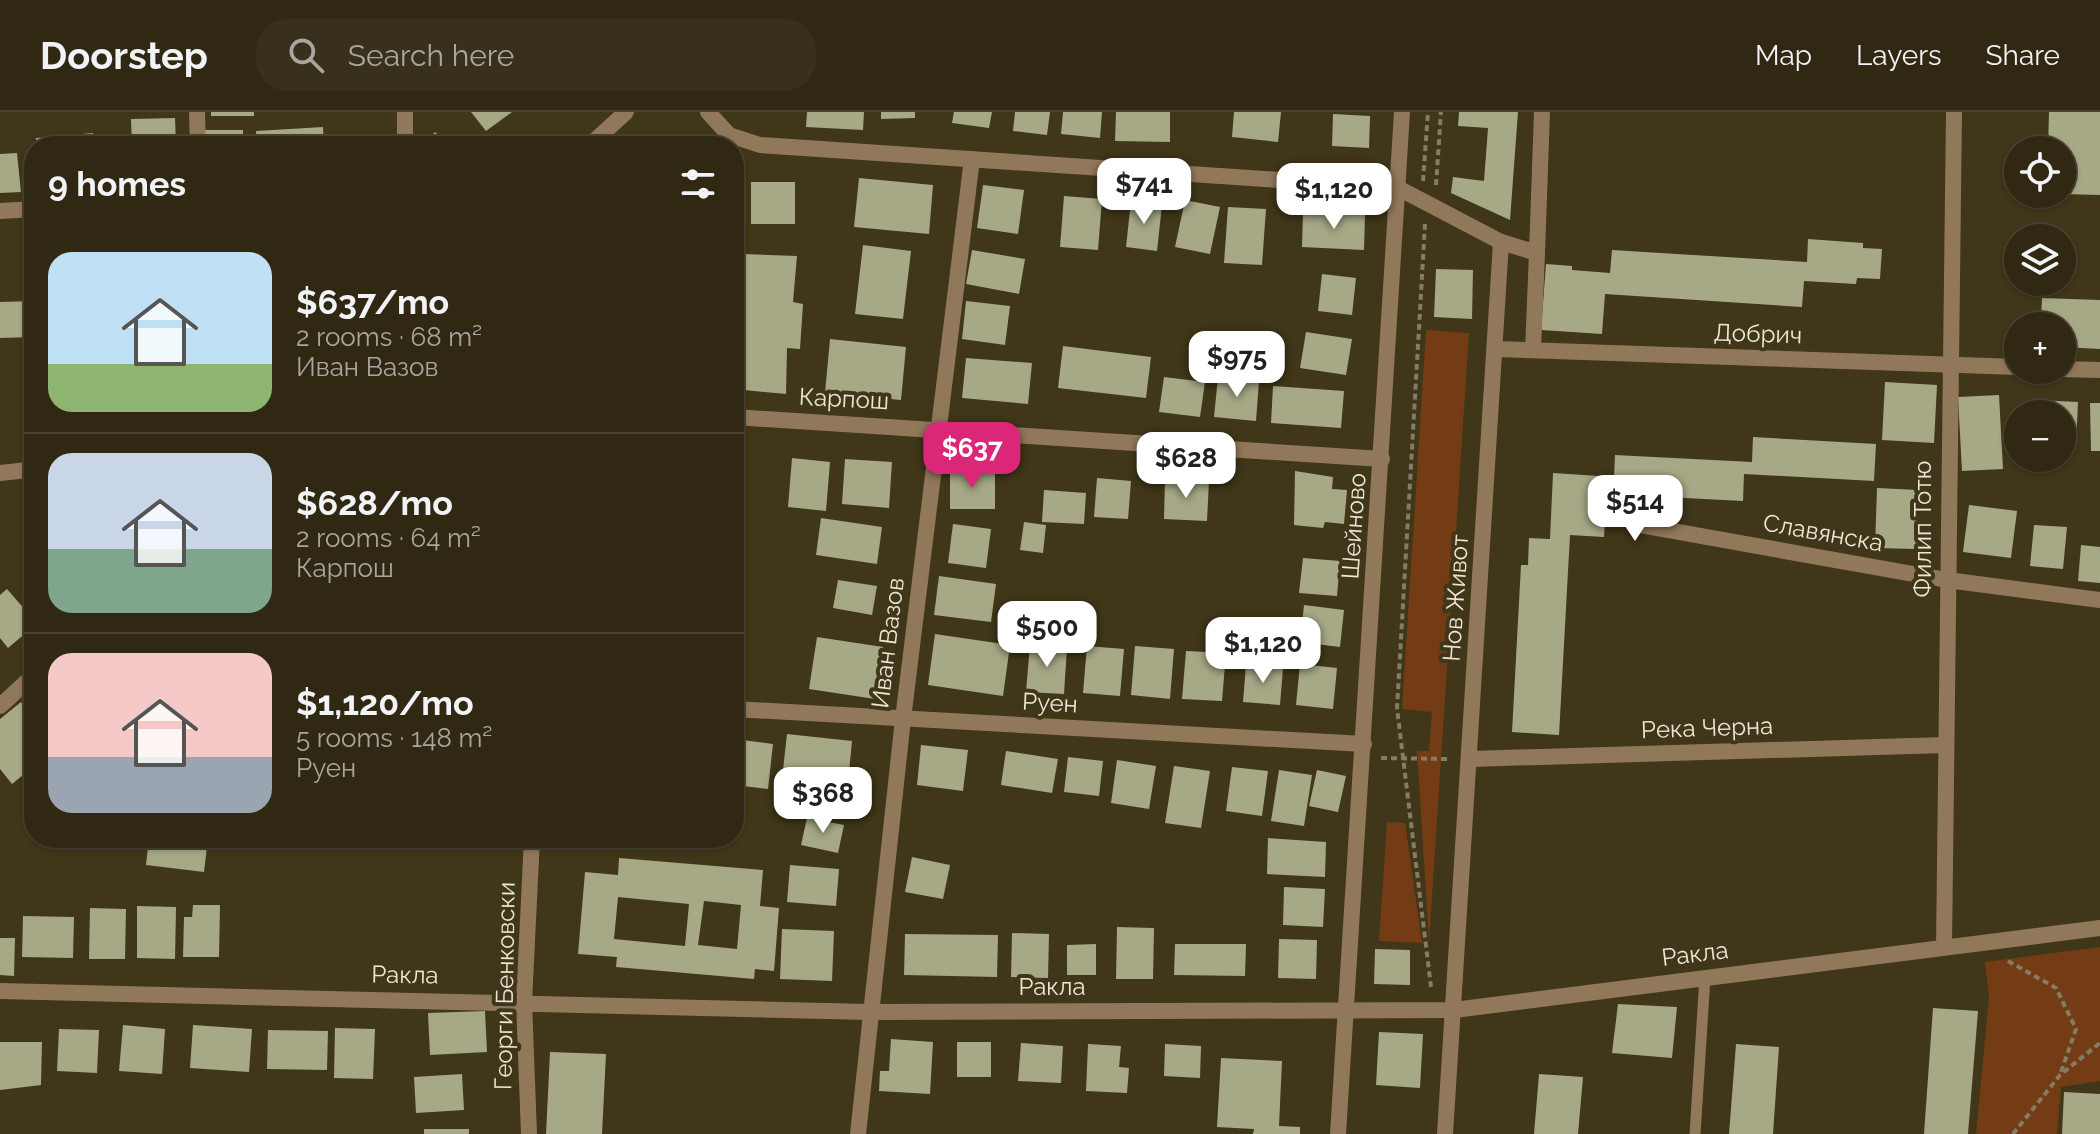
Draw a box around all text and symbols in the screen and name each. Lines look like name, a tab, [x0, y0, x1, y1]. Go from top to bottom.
search box	[256, 19, 816, 91]
text: Doorstep	[40, 33, 208, 78]
icon: search	[284, 33, 328, 77]
text: Search here	[348, 38, 514, 73]
text: Map	[1755, 39, 1812, 72]
text: Layers	[1856, 39, 1942, 72]
text: Share	[1986, 39, 2060, 72]
map controls	[2004, 136, 2076, 472]
button: locate	[2004, 136, 2076, 208]
pin: $741	[1097, 158, 1191, 226]
icon: filters	[676, 162, 720, 206]
pin: $1,120	[1269, 163, 1399, 231]
text: 9 homes	[48, 164, 186, 204]
text: $741	[1115, 169, 1173, 199]
text: $1,120	[1295, 174, 1373, 204]
button: layers	[2004, 224, 2076, 296]
text: $637/mo	[296, 282, 449, 322]
icon: home	[112, 284, 208, 380]
button: +	[2004, 312, 2076, 384]
street label: Добрич	[1713, 317, 1803, 350]
text: 2 rooms · 68 m²	[296, 322, 482, 352]
pin: $975	[1190, 331, 1284, 399]
text: $975	[1207, 342, 1267, 372]
text: Иван Вазов	[296, 352, 438, 382]
street label: Карпош	[798, 382, 890, 415]
button: −	[2004, 400, 2076, 472]
pin: $637	[925, 422, 1019, 490]
pin: $628	[1139, 432, 1233, 500]
text: $637	[941, 433, 1003, 463]
text: $628	[1155, 443, 1217, 473]
street label: Филип Тотю	[1908, 461, 1937, 597]
street label: Шейново	[1335, 472, 1372, 580]
pin: $514	[1588, 475, 1682, 543]
text: $628/mo	[296, 483, 453, 523]
icon: home	[112, 485, 208, 581]
text: $514	[1606, 486, 1664, 516]
street label: Славянска	[1761, 508, 1885, 557]
text: 2 rooms · 64 m²	[296, 523, 481, 553]
street label: Нов Живот	[1437, 533, 1474, 662]
text: Карпош	[296, 553, 394, 583]
street label: Иван Вазов	[865, 576, 910, 710]
pin: $500	[1000, 601, 1094, 669]
text: $500	[1016, 612, 1078, 642]
pin: $1,120	[1198, 617, 1328, 685]
text: $1,120	[1224, 628, 1302, 658]
text: $1,120/mo	[296, 683, 474, 723]
icon: home	[112, 685, 208, 781]
street label: Руен	[1022, 687, 1079, 718]
street label: Река Черна	[1640, 711, 1773, 744]
text: 5 rooms · 148 m²	[296, 723, 492, 753]
text: Руен	[296, 753, 356, 783]
pin: $368	[776, 767, 870, 835]
text: $368	[792, 778, 854, 808]
street label: Георги Бенковски	[488, 882, 521, 1090]
street label: Ракла	[1660, 935, 1730, 972]
street label: Ракла	[371, 959, 439, 990]
street label: Ракла	[1018, 972, 1086, 1001]

